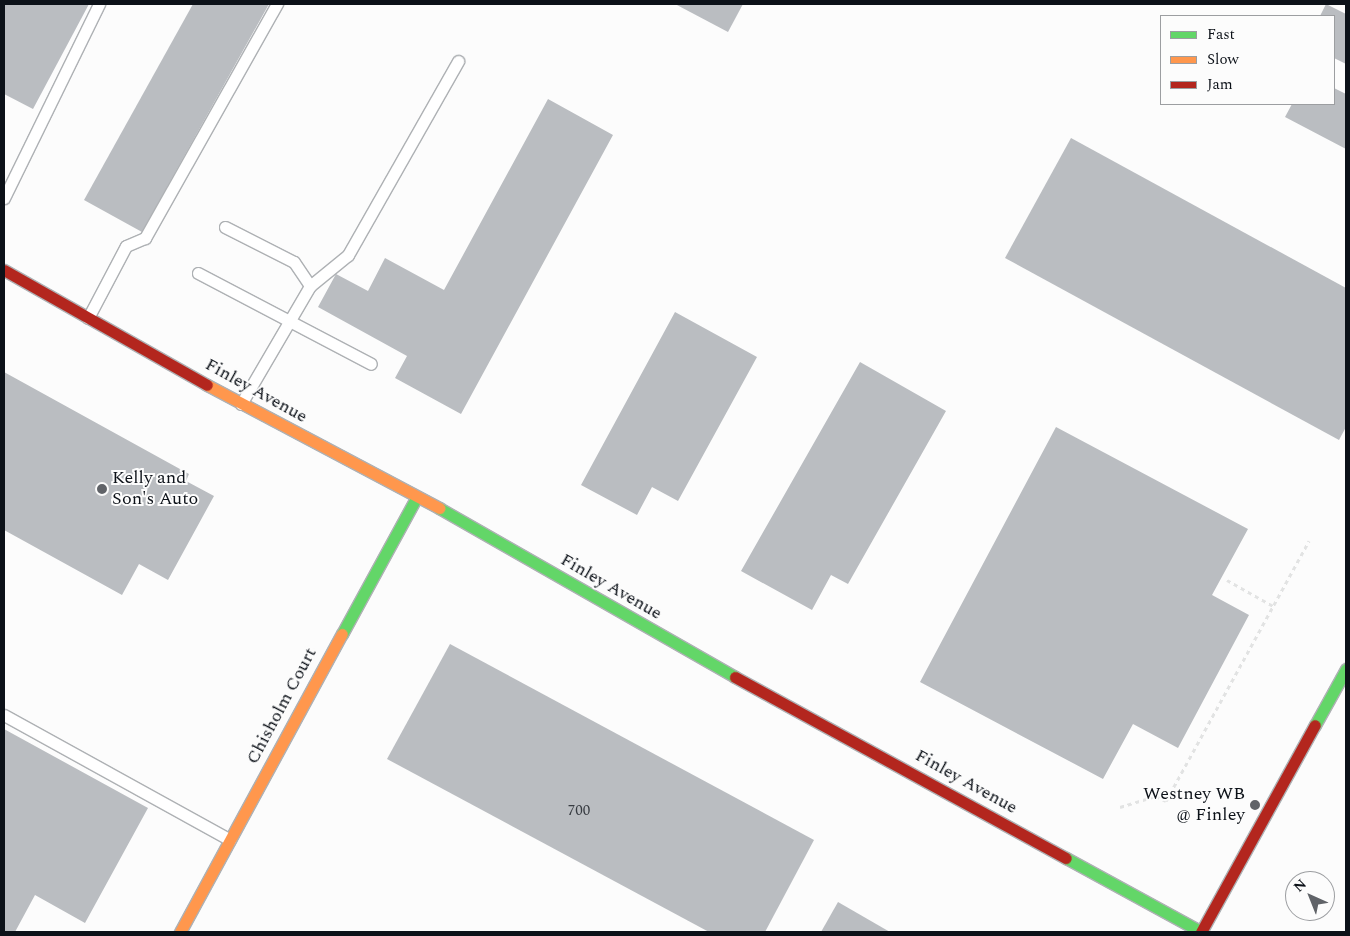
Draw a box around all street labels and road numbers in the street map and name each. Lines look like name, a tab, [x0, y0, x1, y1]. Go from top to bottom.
street label: Finley Avenue	[201, 354, 311, 428]
street label: Finley Avenue	[556, 549, 666, 625]
street label: Chisholm Court	[242, 644, 322, 768]
street label: Finley Avenue	[911, 745, 1021, 819]

